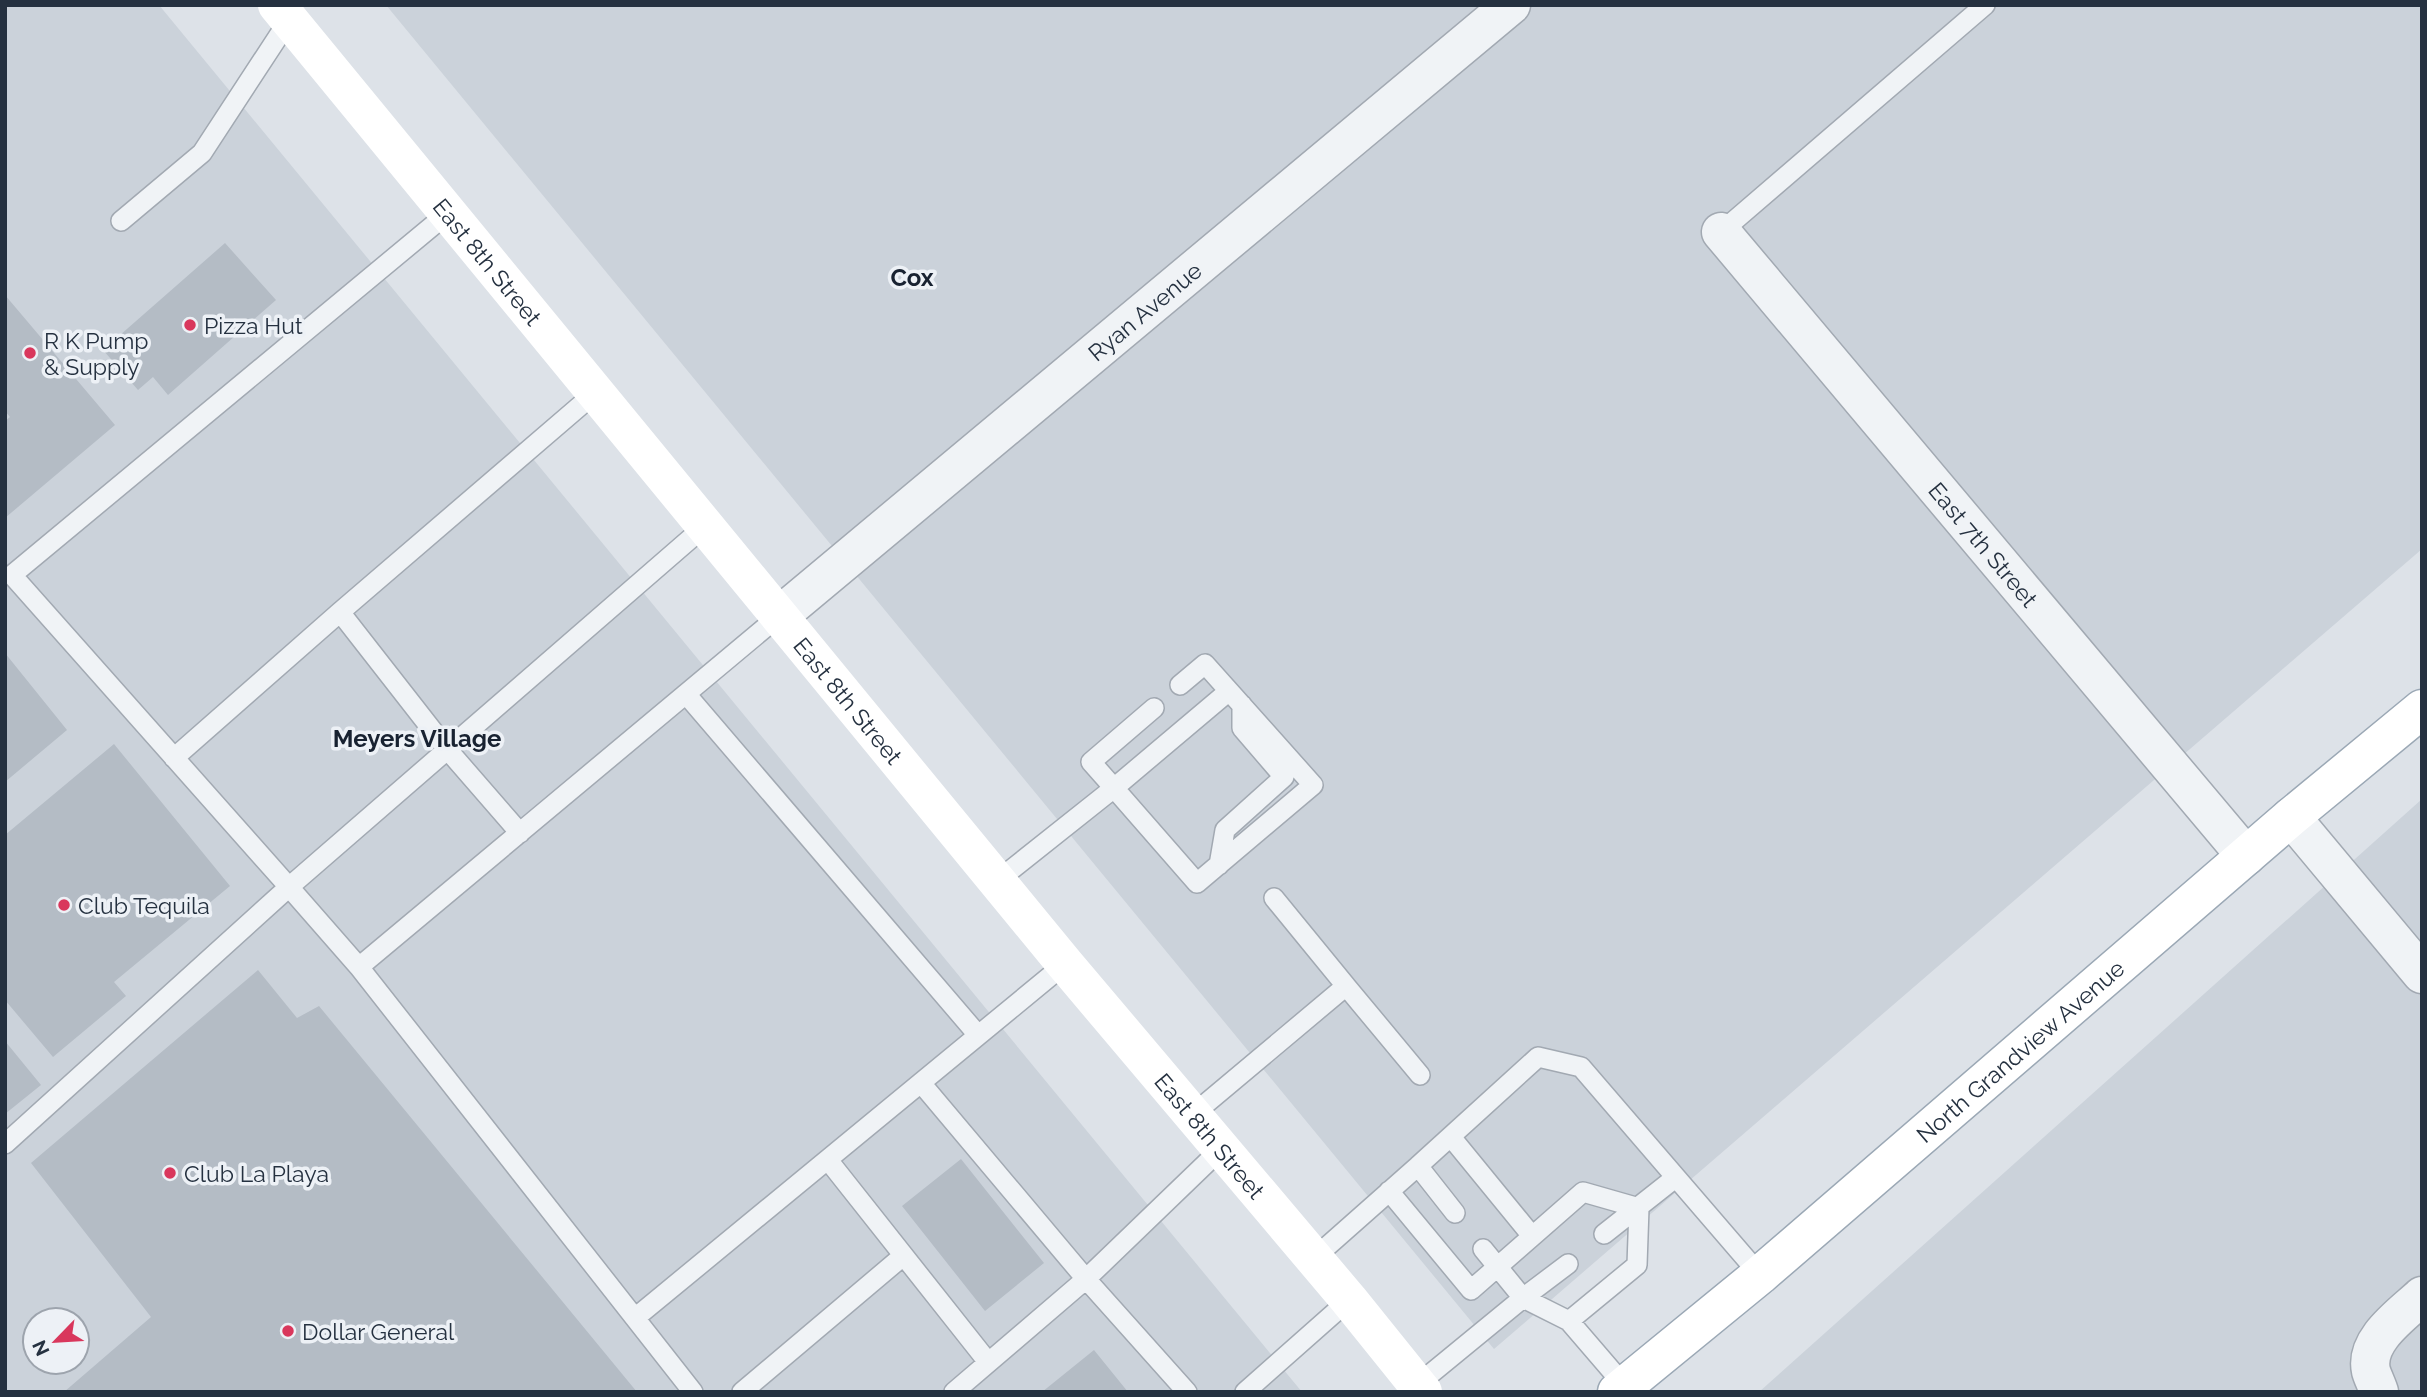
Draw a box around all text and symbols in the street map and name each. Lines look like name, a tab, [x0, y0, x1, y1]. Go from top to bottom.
street label: East 8th Street	[428, 193, 548, 330]
street label: Ryan Avenue	[1082, 256, 1206, 366]
district label: Cox	[890, 263, 934, 292]
place label: Pizza Hut	[204, 312, 303, 339]
marker: Pizza Hut	[182, 317, 198, 333]
place label: R K Pump & Supply	[44, 327, 149, 380]
marker: R K Pump & Supply	[22, 345, 38, 361]
street label: East 7th Street	[1924, 476, 2044, 612]
street label: East 8th Street	[789, 632, 908, 769]
district label: Meyers Village	[333, 724, 501, 753]
place label: Club Tequila	[78, 892, 210, 919]
marker: Club Tequila	[56, 897, 72, 913]
street label: North Grandview Avenue	[1911, 954, 2129, 1148]
street label: East 8th Street	[1150, 1068, 1271, 1204]
place label: Club La Playa	[184, 1160, 329, 1187]
marker: Club La Playa	[162, 1165, 178, 1181]
north arrow	[21, 1306, 91, 1376]
place label: Dollar General	[302, 1318, 455, 1345]
marker: Dollar General	[280, 1323, 296, 1339]
text: N	[28, 1337, 54, 1359]

